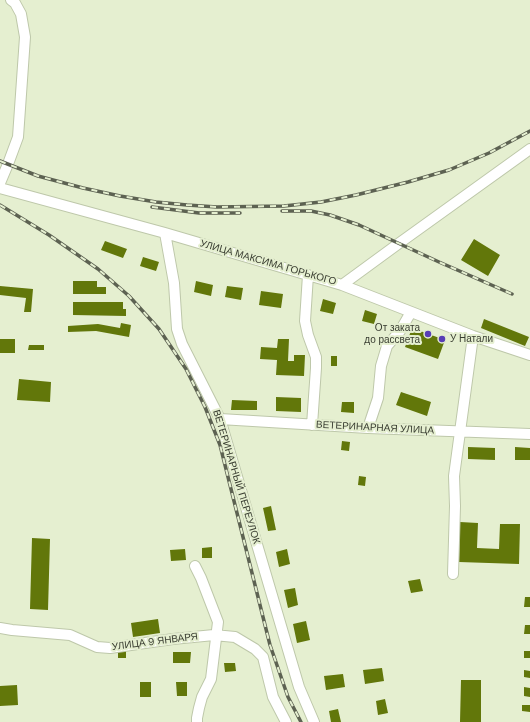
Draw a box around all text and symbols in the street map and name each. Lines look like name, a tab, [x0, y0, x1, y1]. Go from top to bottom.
street label: УЛИЦА МАКСИМА ГОРЬКОГО	[198, 238, 338, 288]
place label: От заката до рассвета	[364, 322, 420, 346]
marker: От заката до рассвета	[423, 329, 433, 339]
place label: У Натали	[450, 333, 493, 345]
marker: У Натали	[437, 334, 447, 344]
street label: ВЕТЕРИНАРНЫЙ ПЕРЕУЛОК	[210, 408, 262, 546]
street label: ВЕТЕРИНАРНАЯ УЛИЦА	[316, 419, 434, 437]
street label: УЛИЦА 9 ЯНВАРЯ	[111, 631, 199, 653]

